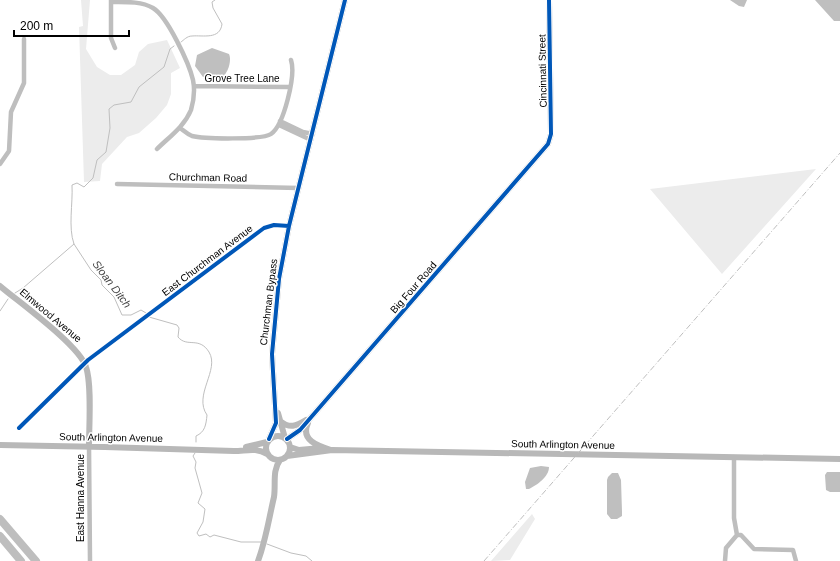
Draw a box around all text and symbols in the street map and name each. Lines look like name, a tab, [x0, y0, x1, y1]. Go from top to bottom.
scale bar	[14, 12, 129, 38]
text: 200 m	[20, 19, 53, 33]
street label: Cincinnati Street	[536, 34, 549, 108]
street label: Grove Tree Lane	[204, 73, 280, 84]
street label: Churchman Road	[169, 171, 247, 184]
street label: East Churchman Avenue	[160, 223, 255, 298]
water label: Sloan Ditch	[90, 258, 134, 310]
street label: Churchman Bypass	[258, 258, 279, 346]
street label: Big Four Road	[388, 259, 439, 315]
street label: Elmwood Avenue	[18, 286, 84, 345]
street label: South Arlington Avenue	[59, 431, 163, 444]
street label: South Arlington Avenue	[511, 438, 615, 451]
street label: East Hanna Avenue	[75, 453, 86, 542]

